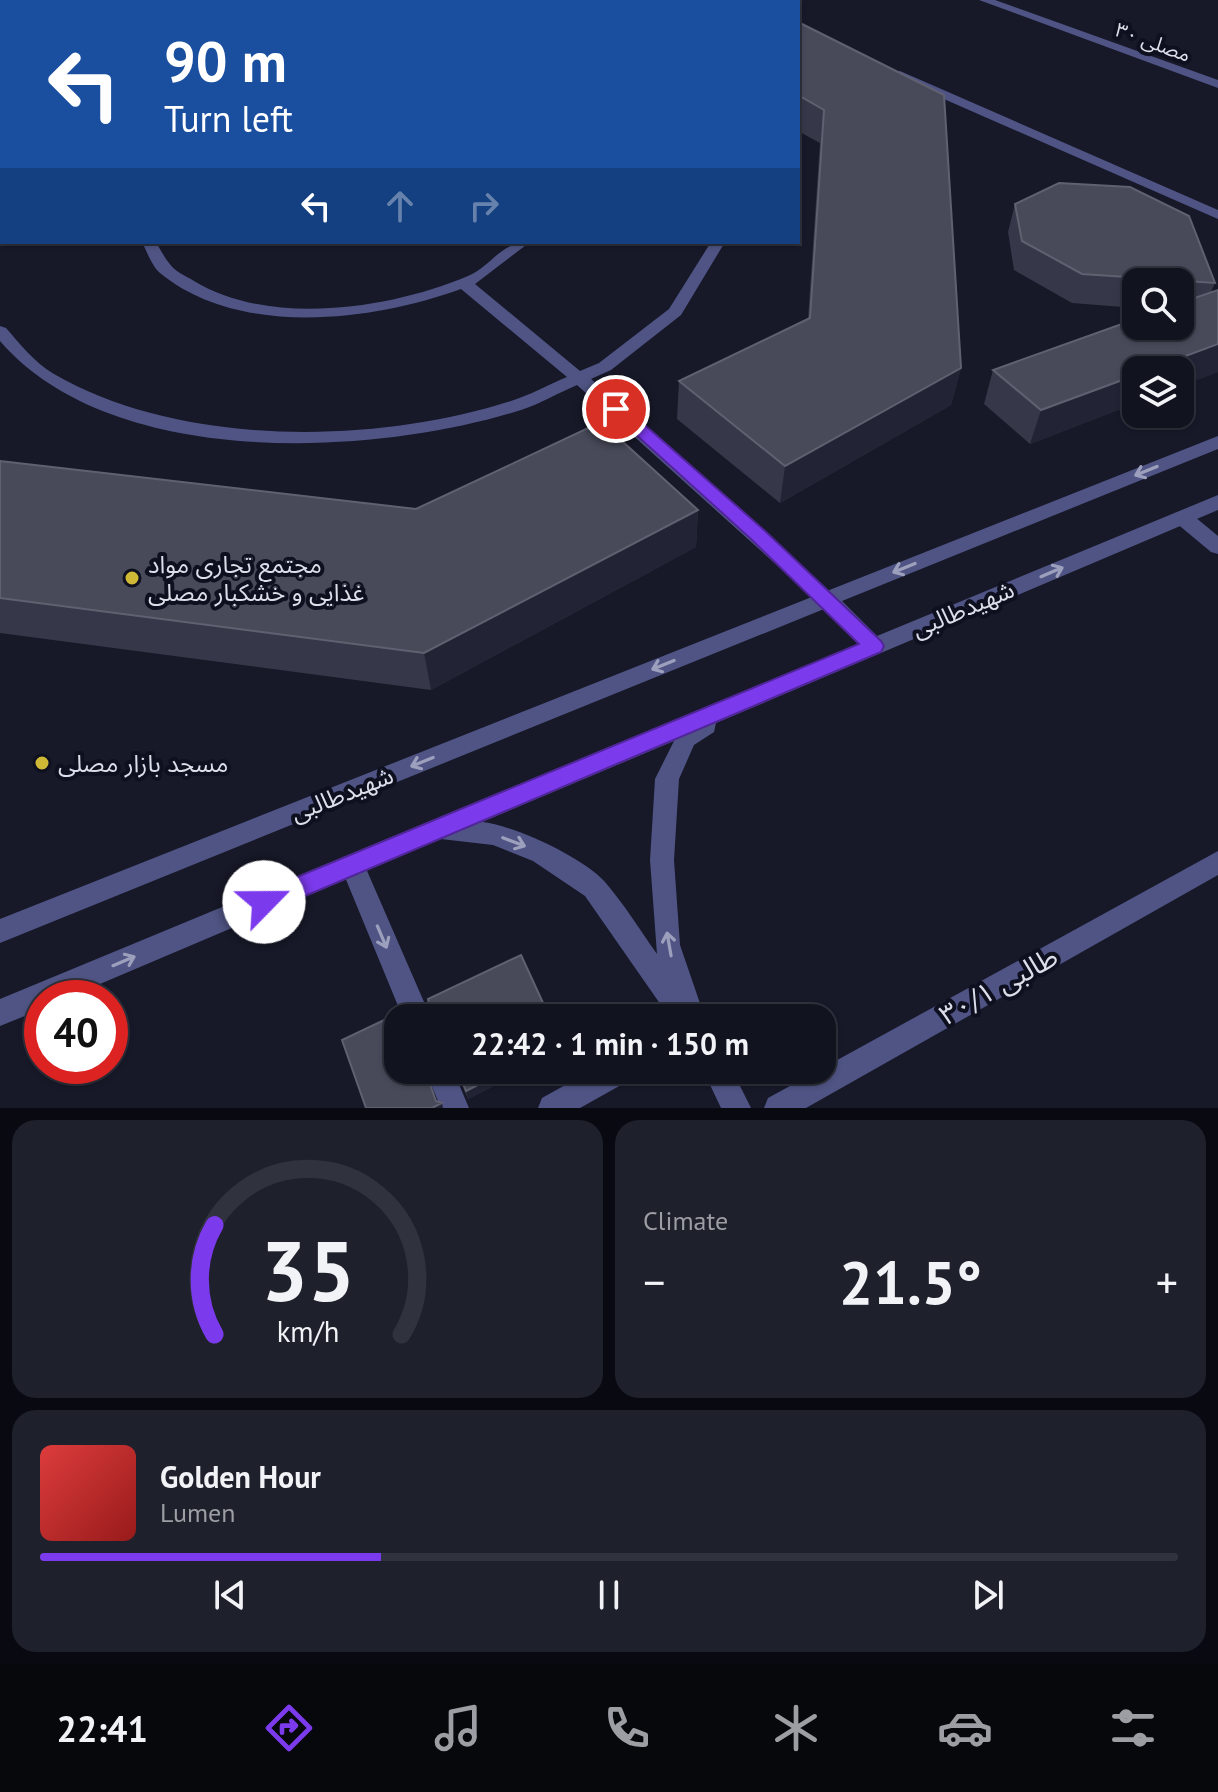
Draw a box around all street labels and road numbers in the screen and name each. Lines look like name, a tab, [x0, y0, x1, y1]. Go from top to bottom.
street label: مصلی ۳۰	[1112, 16, 1194, 68]
street label: شهیدطالبی	[907, 574, 1019, 644]
street label: شهیدطالبی	[286, 759, 398, 829]
street label: طالبی ۳۰/۱	[932, 937, 1064, 1033]

